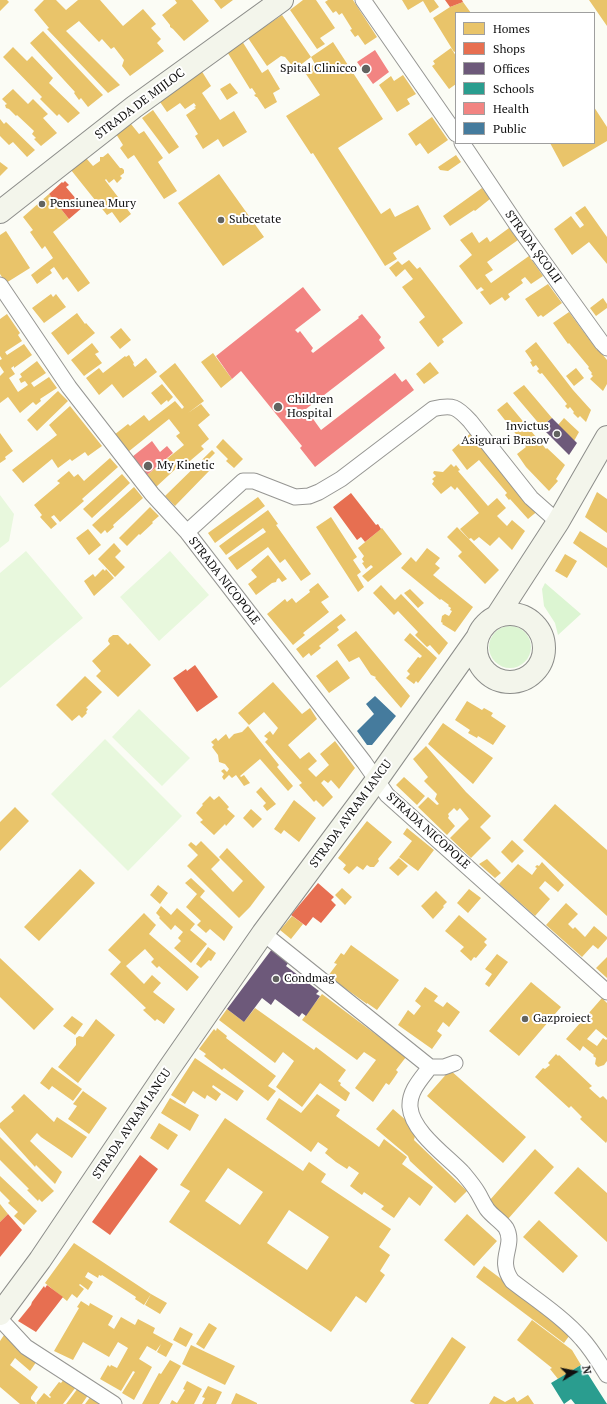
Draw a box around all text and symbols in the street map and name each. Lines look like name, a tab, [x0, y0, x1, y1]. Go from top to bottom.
legend	[455, 12, 595, 144]
text: Homes	[493, 21, 530, 36]
text: Shops	[493, 41, 525, 56]
text: Offices	[493, 61, 530, 76]
place label: Spital Clinicco	[280, 62, 357, 76]
marker: Spital Clinicco	[360, 63, 372, 75]
street label: STRADA DE MIJLOC	[92, 66, 188, 142]
text: Schools	[493, 81, 534, 96]
text: Health	[493, 101, 529, 116]
text: Public	[493, 121, 526, 136]
place label: Pensiunea Mury	[50, 197, 136, 211]
marker: Pensiunea Mury	[37, 199, 47, 209]
street label: STRADA ȘCOLII	[502, 208, 564, 286]
place label: Subcetate	[229, 213, 281, 227]
marker: Subcetate	[216, 215, 226, 225]
place label: Children Hospital	[287, 393, 333, 421]
marker: Children Hospital	[272, 401, 284, 413]
place label: Invictus Asigurari Brasov	[461, 420, 549, 448]
marker: Invictus Asigurari Brasov	[552, 429, 562, 439]
place label: My Kinetic	[157, 459, 215, 473]
marker: My Kinetic	[142, 460, 154, 472]
street label: STRADA NICOPOLE	[185, 534, 263, 628]
street label: STRADA AVRAM IANCU	[307, 757, 395, 871]
street label: STRADA NICOPOLE	[383, 790, 473, 872]
place label: Condmag	[284, 972, 335, 986]
marker: Condmag	[271, 974, 281, 984]
place label: Gazproiect	[533, 1012, 591, 1026]
marker: Gazproiect	[520, 1014, 530, 1024]
street label: STRADA AVRAM IANCU	[90, 1066, 174, 1182]
north arrow	[555, 1352, 595, 1392]
text: N	[579, 1365, 594, 1375]

